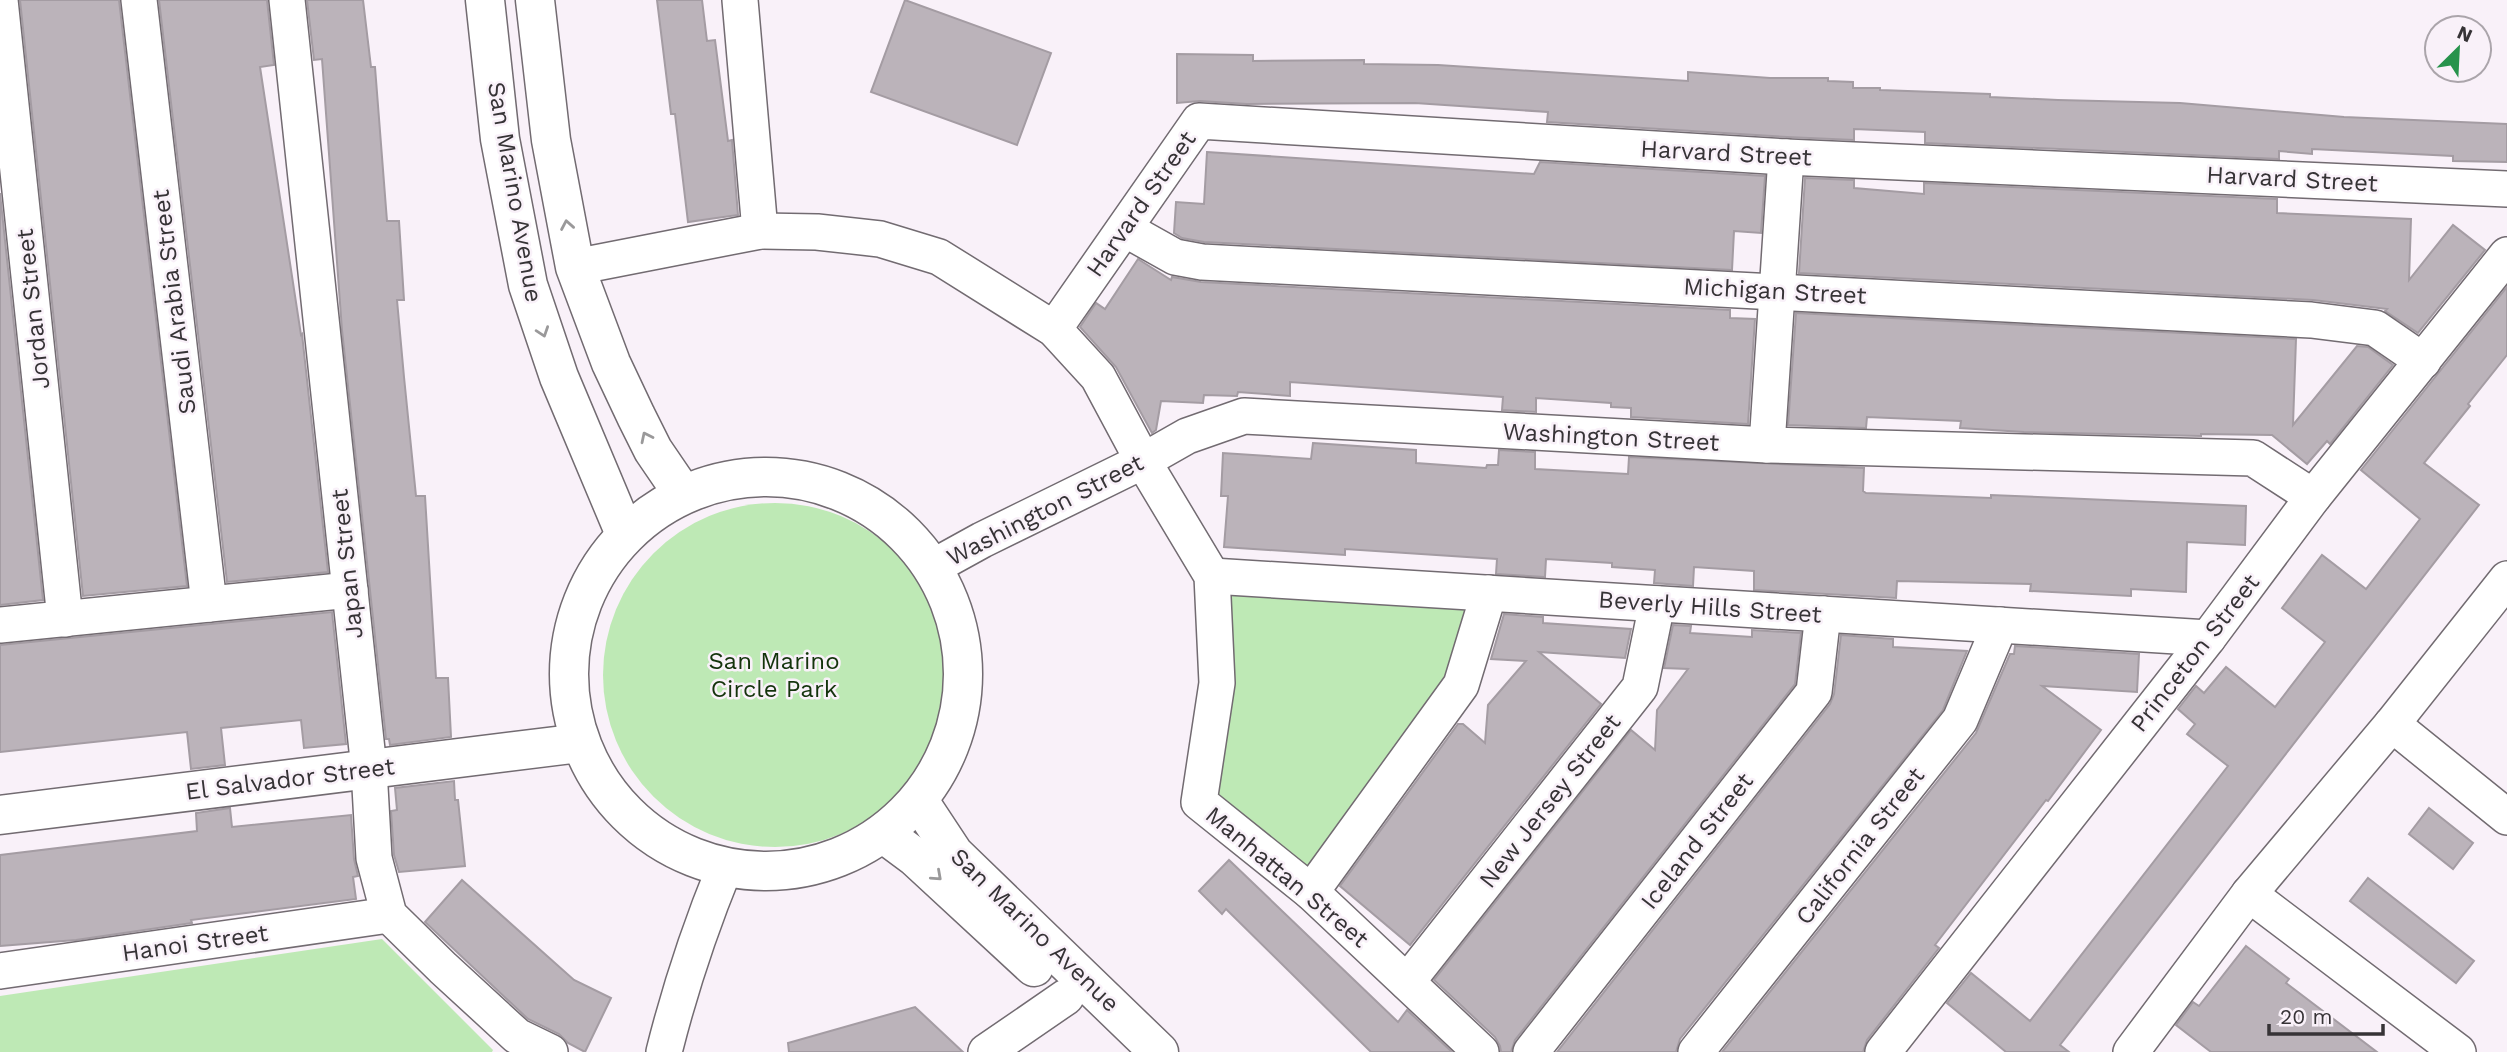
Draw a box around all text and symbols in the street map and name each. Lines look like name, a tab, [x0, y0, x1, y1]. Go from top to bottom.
north arrow	[2423, 14, 2493, 84]
text: N	[2454, 21, 2476, 47]
street label: San Marino Avenue	[482, 80, 548, 304]
street label: Harvard Street	[1080, 126, 1202, 282]
street label: Harvard Street	[1640, 135, 1812, 171]
street label: Harvard Street	[2206, 161, 2378, 197]
street label: Saudi Arabia Street	[146, 188, 202, 416]
one-way arrow	[560, 219, 575, 231]
street label: Jordan Street	[11, 227, 55, 391]
street label: Michigan Street	[1683, 272, 1867, 310]
one-way arrow	[535, 325, 549, 337]
street label: Washington Street	[1502, 417, 1720, 457]
one-way arrow	[641, 432, 655, 444]
street label: Washington Street	[942, 448, 1148, 572]
street label: Japan Street	[325, 488, 369, 640]
street label: Princeton Street	[2125, 569, 2265, 737]
street label: Beverly Hills Street	[1597, 585, 1823, 629]
park label: San Marino Circle Park	[708, 647, 840, 703]
street label: New Jersey Street	[1473, 709, 1627, 893]
street label: El Salvador Street	[184, 752, 396, 806]
street label: California Street	[1790, 762, 1930, 930]
street label: Iceland Street	[1635, 767, 1759, 915]
street label: Manhattan Street	[1200, 801, 1374, 953]
street label: San Marino Avenue	[945, 842, 1125, 1018]
one-way arrow	[928, 868, 941, 881]
street label: Hanoi Street	[120, 919, 270, 967]
scale bar	[2269, 992, 2383, 1036]
text: 20 m	[2280, 1004, 2332, 1029]

